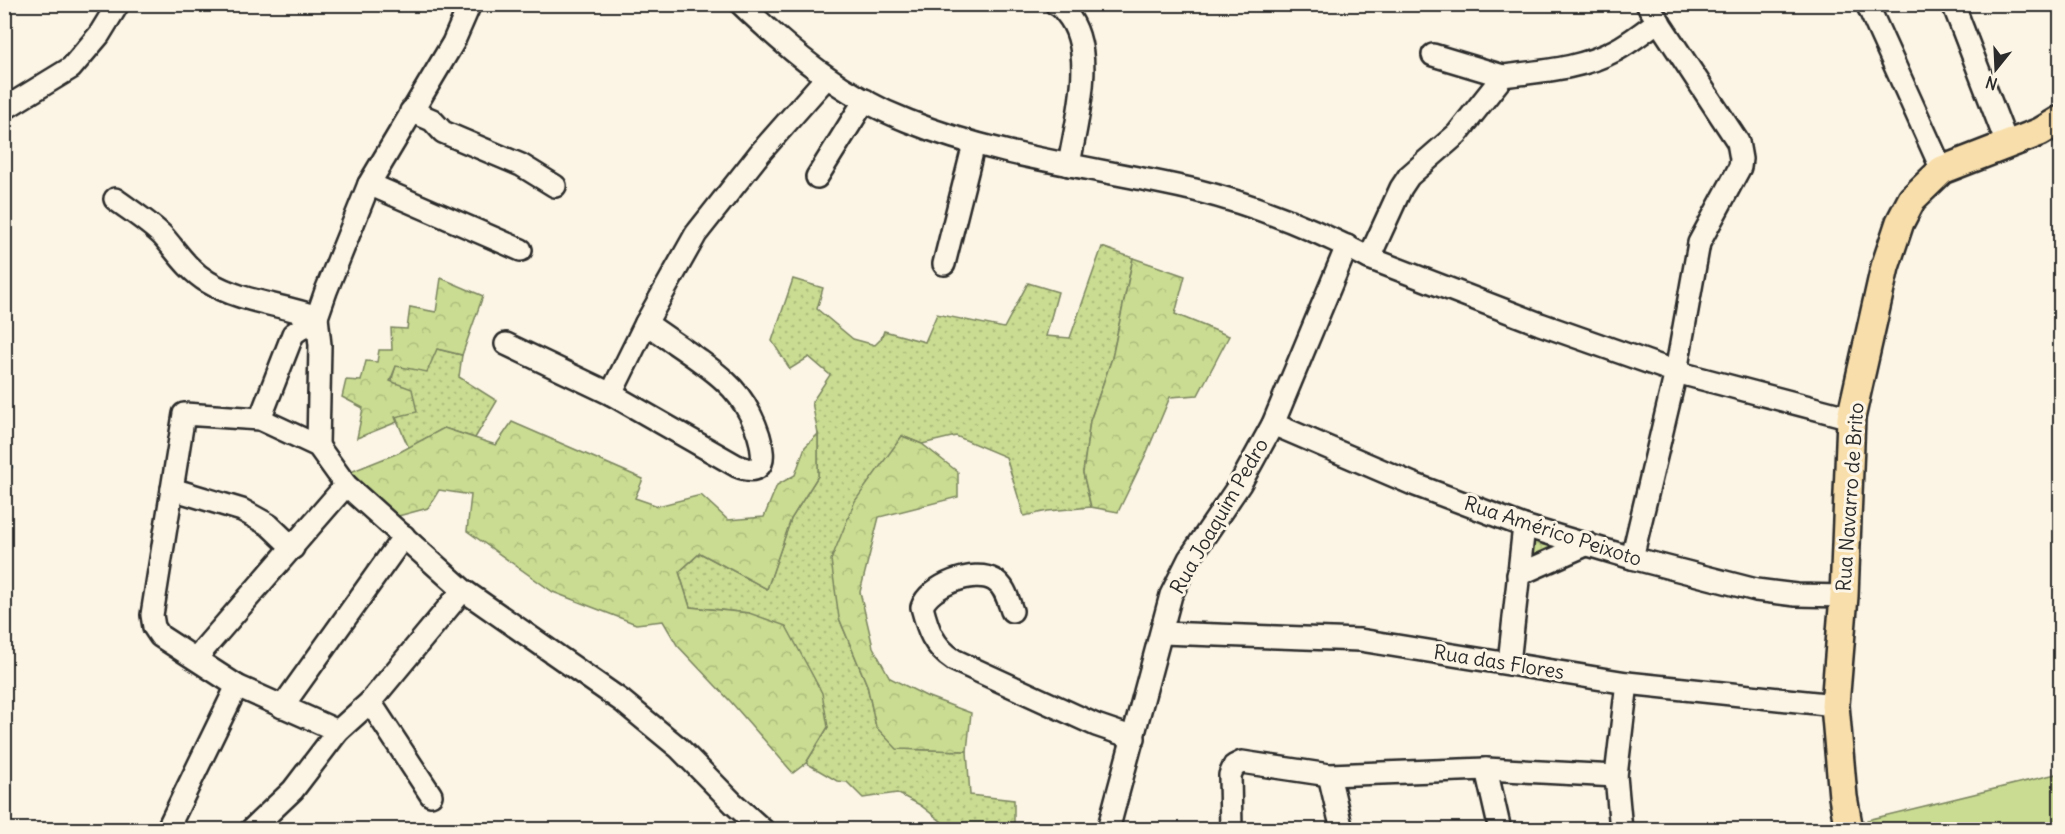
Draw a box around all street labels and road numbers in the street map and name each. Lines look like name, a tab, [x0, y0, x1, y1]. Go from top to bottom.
street label: Rua Navarro de Brito	[1830, 402, 1869, 592]
street label: Rua Joaquim Pedro	[1164, 433, 1273, 598]
street label: Rua Américo Peixoto	[1461, 490, 1645, 571]
street label: Rua das Flores	[1432, 639, 1566, 684]

